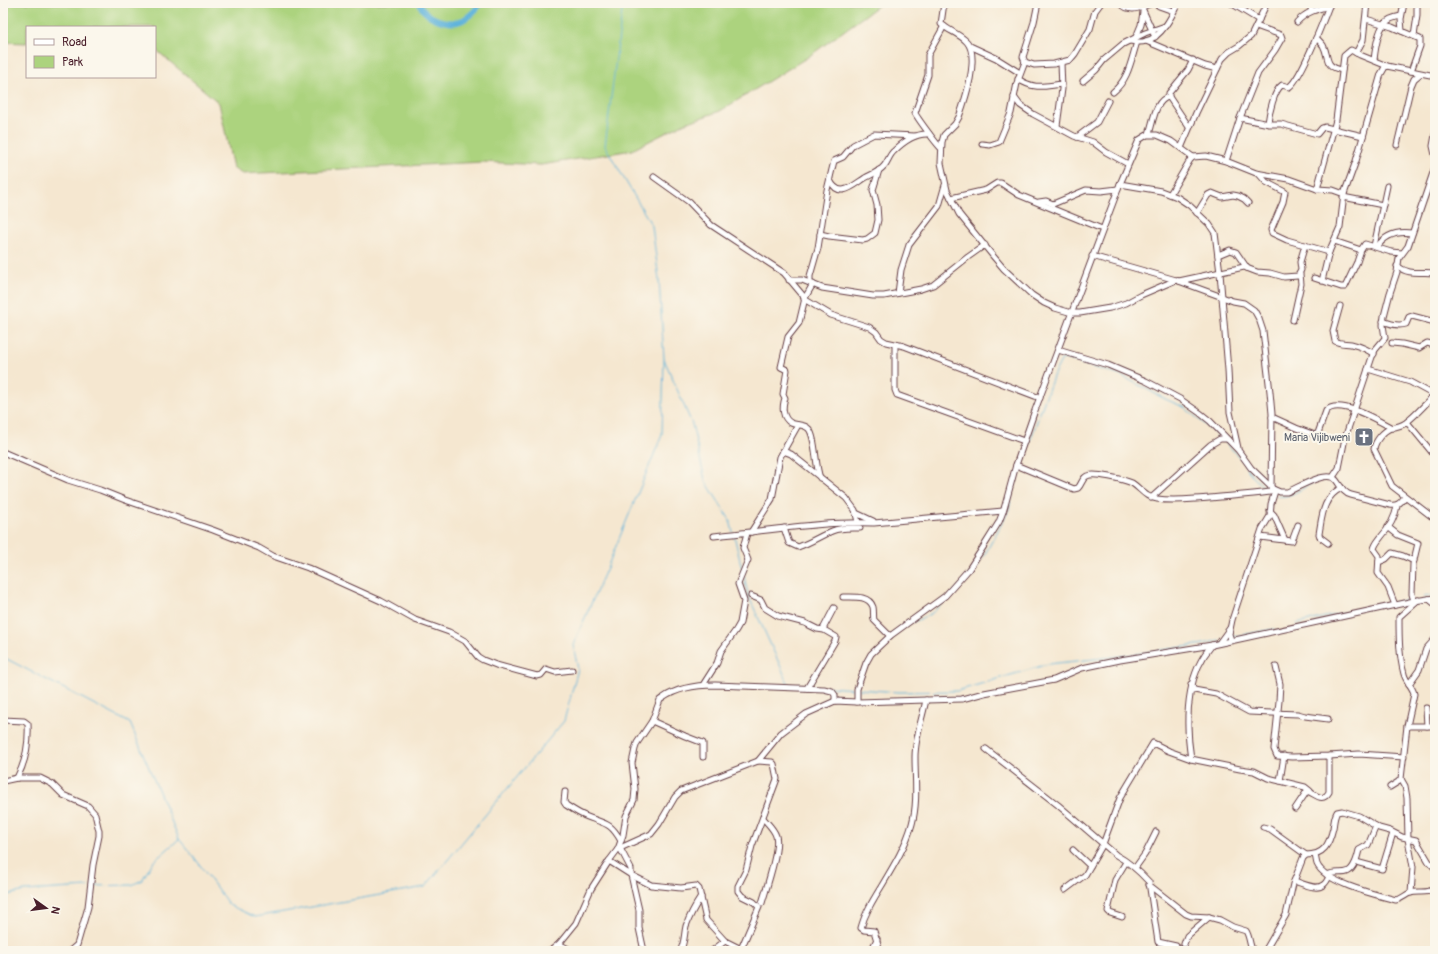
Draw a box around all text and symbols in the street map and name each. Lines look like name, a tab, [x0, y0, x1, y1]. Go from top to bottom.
legend	[26, 26, 156, 78]
text: Road	[62, 35, 87, 50]
text: Park	[62, 55, 83, 70]
church icon: Maria Vijibweni	[1353, 426, 1375, 448]
place label: Maria Vijibweni	[1284, 431, 1350, 444]
north arrow	[26, 888, 66, 928]
text: N	[48, 905, 62, 916]

